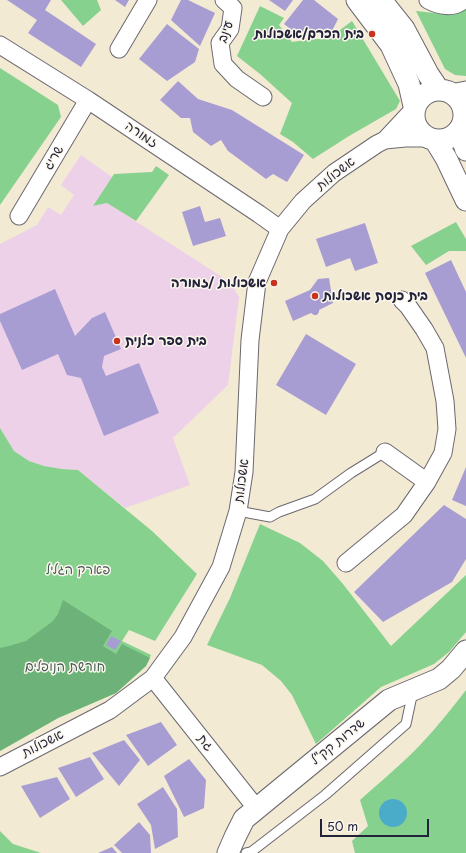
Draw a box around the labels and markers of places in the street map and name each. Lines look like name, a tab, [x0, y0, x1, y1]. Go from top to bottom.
place label: בית הכרם/אשכולות	[254, 26, 364, 42]
marker: בית הכרם/אשכולות	[367, 29, 377, 39]
place label: אשכולות /זמורה	[171, 275, 266, 291]
marker: אשכולות /זמורה	[269, 278, 279, 288]
place label: בית כנסת אשכולות	[323, 288, 428, 304]
marker: בית כנסת אשכולות	[310, 291, 320, 301]
place label: בית ספר כלנית	[125, 333, 207, 349]
marker: בית ספר כלנית	[112, 336, 122, 346]

